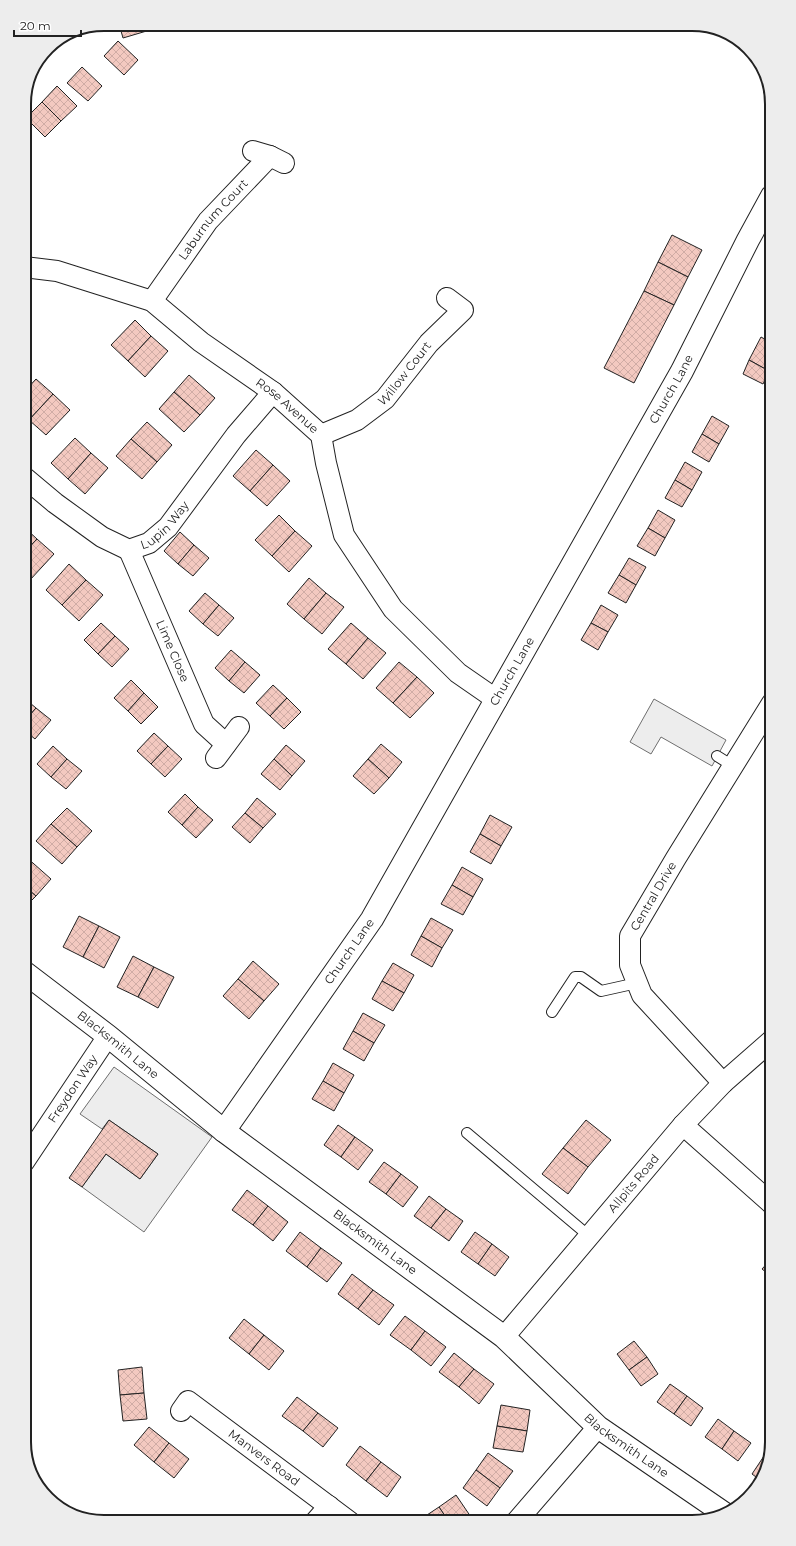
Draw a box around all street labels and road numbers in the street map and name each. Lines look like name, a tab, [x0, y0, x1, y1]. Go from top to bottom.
street label: Laburnum Court	[175, 176, 251, 263]
street label: Willow Court	[375, 338, 434, 409]
street label: Church Lane	[646, 352, 696, 426]
street label: Rose Avenue	[253, 374, 322, 436]
street label: Lupin Way	[138, 497, 192, 552]
street label: Lime Close	[153, 618, 193, 684]
street label: Church Lane	[486, 634, 537, 708]
street label: Central Drive	[627, 859, 679, 933]
street label: Church Lane	[321, 915, 377, 987]
street label: Blacksmith Lane	[74, 1007, 162, 1082]
street label: Freydon Way	[44, 1051, 101, 1125]
street label: Allpits Road	[604, 1151, 662, 1215]
street label: Blacksmith Lane	[330, 1206, 420, 1277]
street label: Blacksmith Lane	[581, 1410, 672, 1480]
street label: Manvers Road	[226, 1426, 303, 1489]

